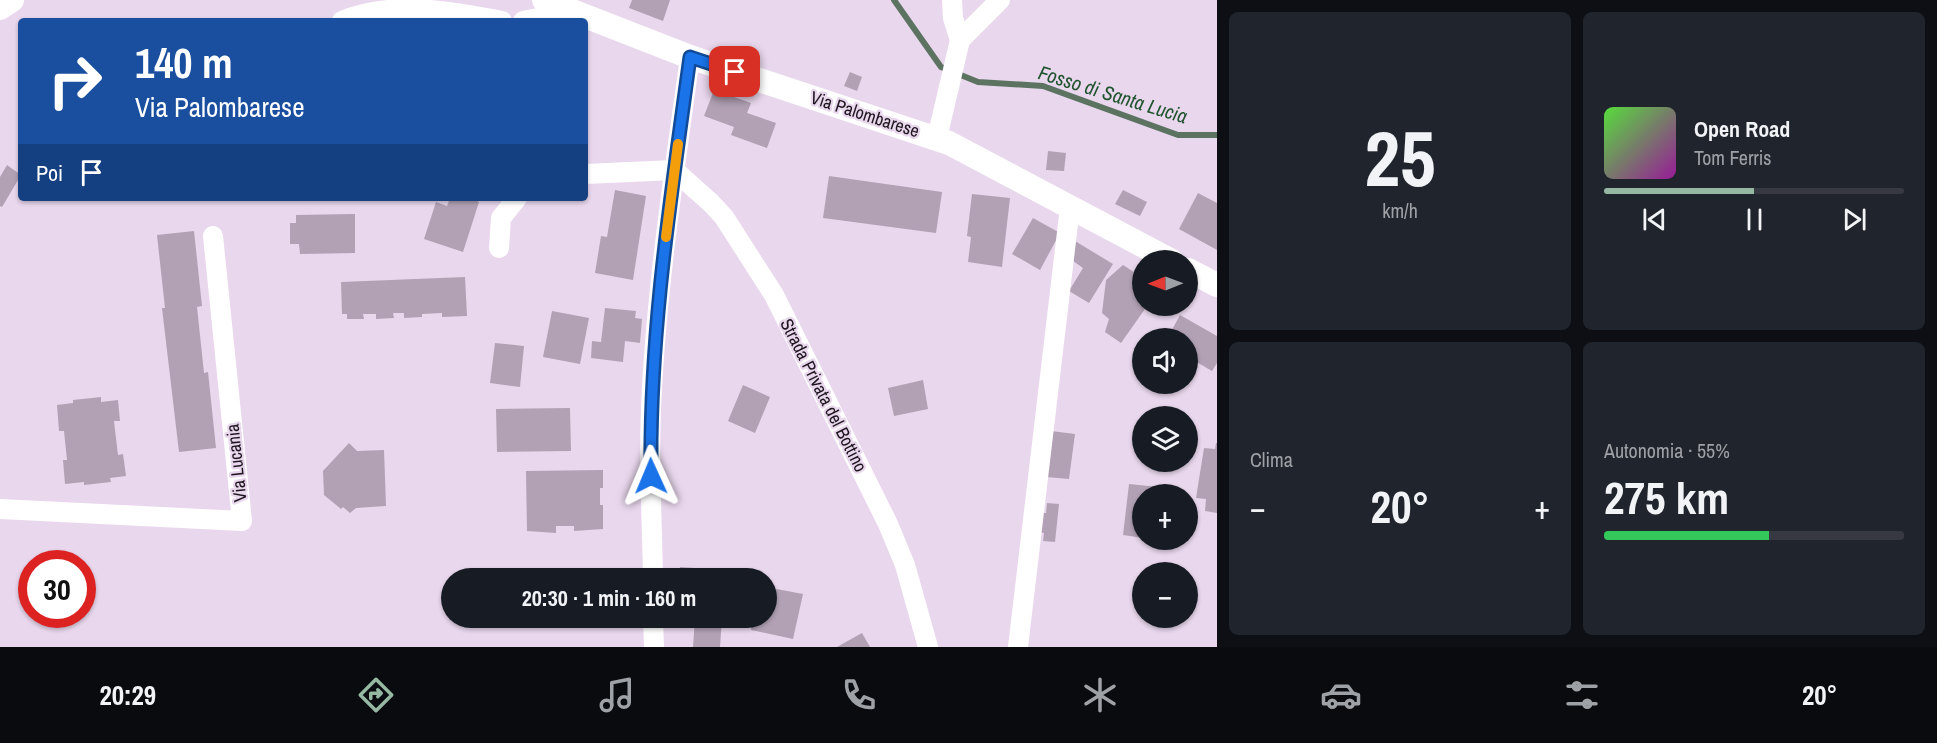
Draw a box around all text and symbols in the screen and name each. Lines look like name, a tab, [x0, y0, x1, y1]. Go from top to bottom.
text: 140 m	[135, 35, 233, 91]
icon: right	[36, 42, 114, 120]
pin	[709, 46, 760, 97]
icon: arrive	[718, 55, 751, 88]
water label: Fosso di Santa Lucia	[1035, 59, 1191, 129]
street label: Via Palombarese	[807, 85, 923, 143]
text: Via Palombarese	[135, 89, 304, 125]
text: 25	[1364, 105, 1436, 210]
text: Open Road	[1694, 114, 1790, 144]
text: Tom Ferris	[1694, 144, 1772, 171]
icon: arrive	[75, 156, 108, 189]
text: Poi	[36, 158, 63, 188]
text: km/h	[1382, 197, 1418, 224]
icon: previous	[1638, 203, 1671, 236]
icon: pause	[1738, 203, 1771, 236]
icon: next	[1838, 203, 1871, 236]
north arrow	[1132, 250, 1198, 316]
map controls	[1132, 250, 1198, 628]
street label: Strada Privata del Bottino	[774, 314, 874, 476]
button: sound	[1132, 328, 1198, 394]
button: layers	[1132, 406, 1198, 472]
street label: Via Lucania	[219, 423, 253, 503]
text: Autonomia · 55%	[1604, 437, 1730, 464]
position arrow	[619, 444, 683, 508]
text: Clima	[1250, 446, 1293, 473]
text: 275 km	[1604, 467, 1729, 528]
text: 20°	[1370, 476, 1430, 537]
button: +	[1132, 484, 1198, 550]
text: −	[1250, 485, 1266, 529]
text: +	[1534, 485, 1550, 529]
speed limit sign: 30	[18, 550, 96, 628]
button: −	[1132, 562, 1198, 628]
text: 20:30 · 1 min · 160 m	[522, 583, 696, 613]
icon: directions	[355, 674, 397, 716]
icon: music	[596, 674, 638, 716]
icon: phone	[838, 674, 880, 716]
icon: climate	[1079, 674, 1121, 716]
icon: car	[1320, 674, 1362, 716]
icon: filters	[1561, 674, 1603, 716]
text: 20:29	[100, 677, 156, 713]
text: 20°	[1802, 677, 1837, 713]

